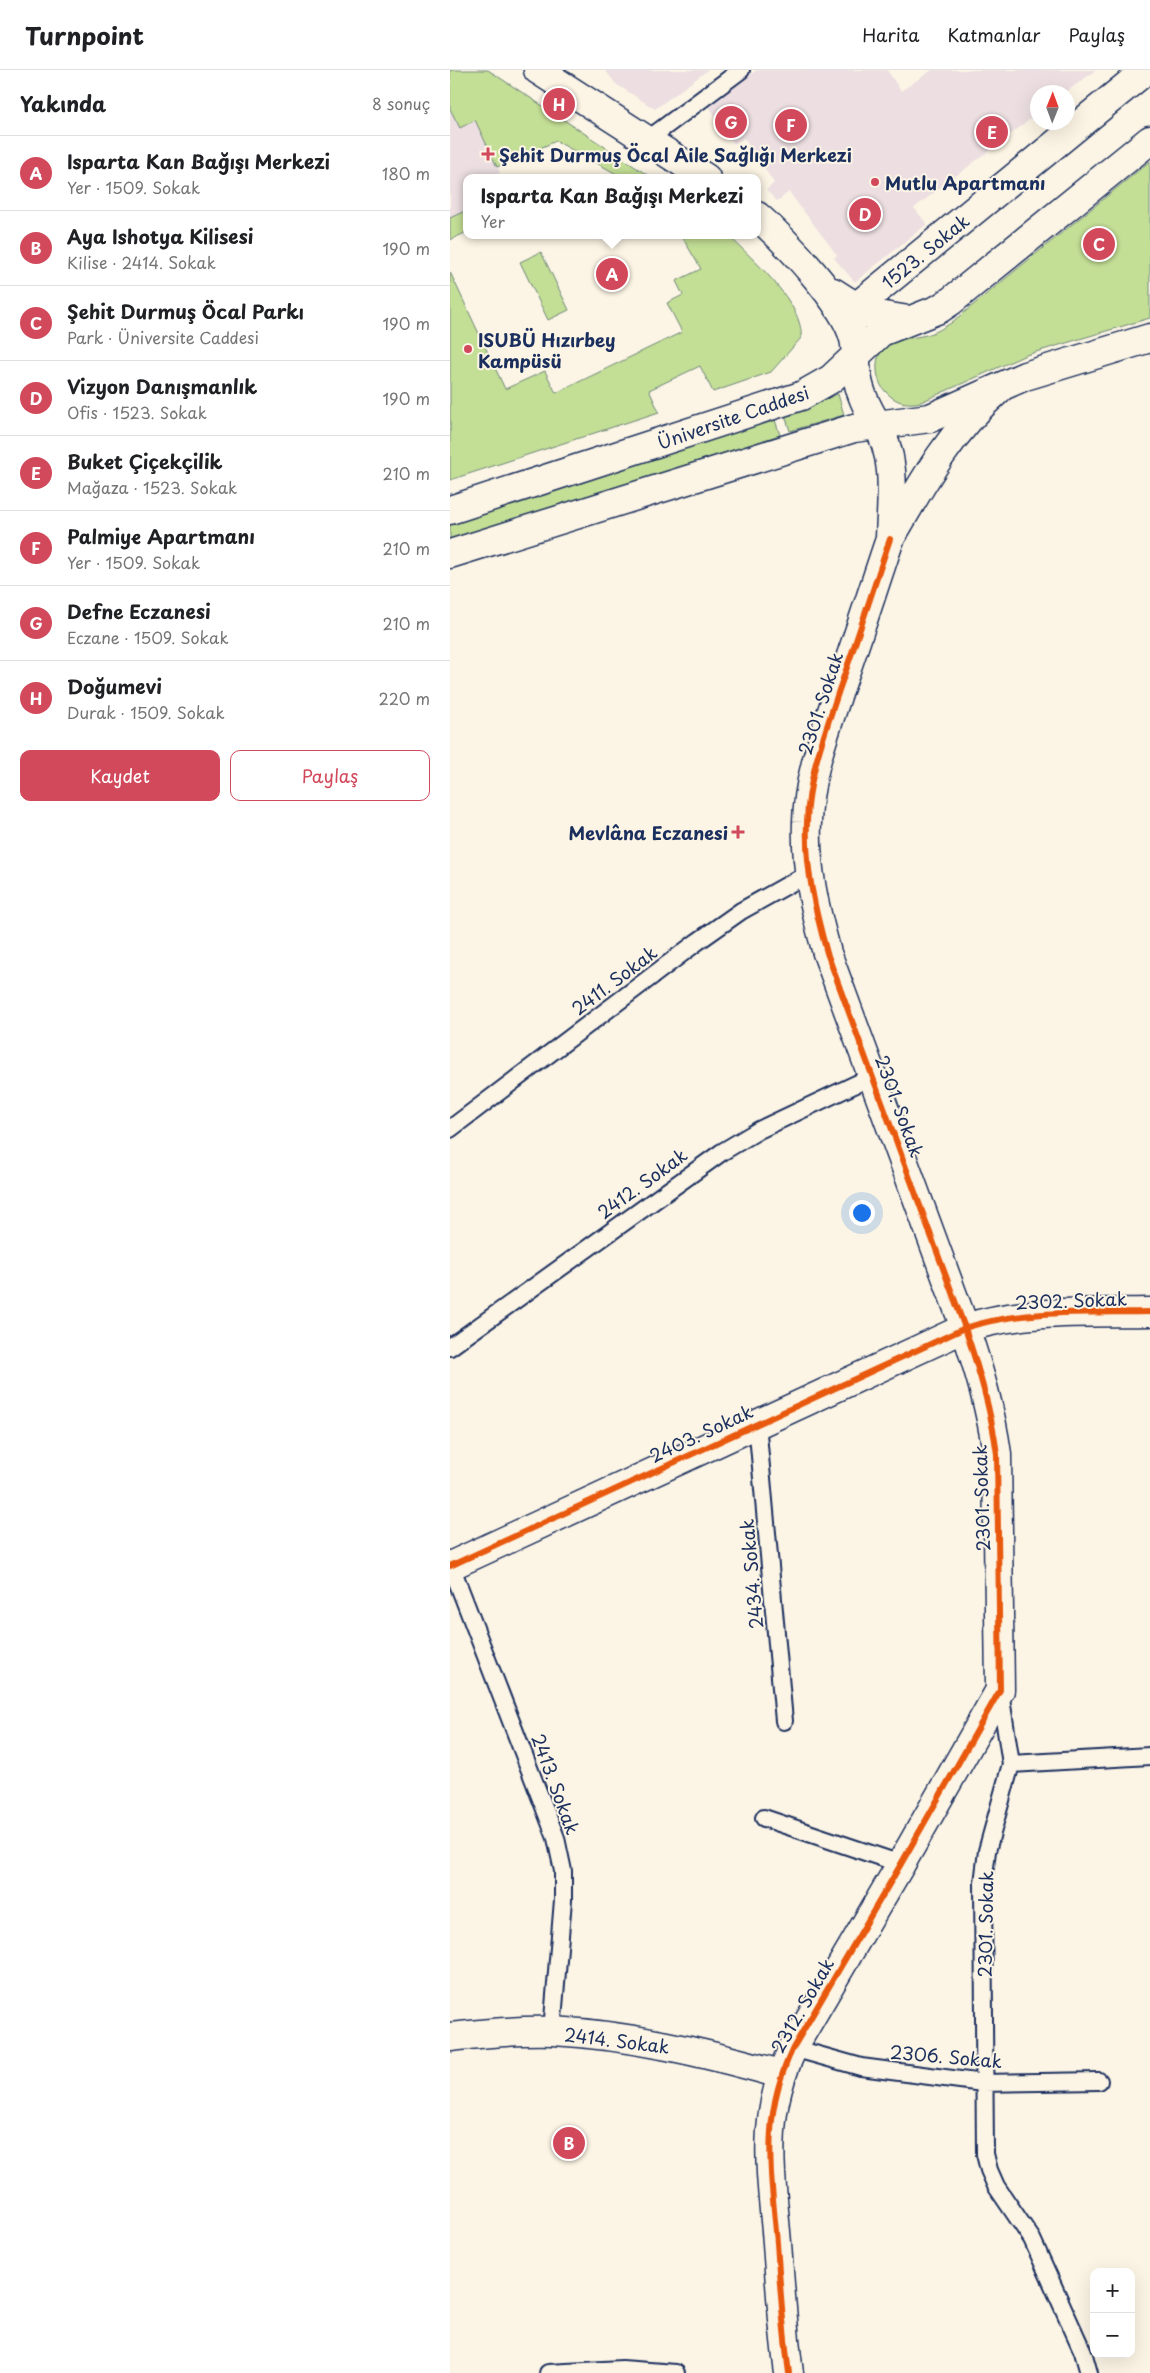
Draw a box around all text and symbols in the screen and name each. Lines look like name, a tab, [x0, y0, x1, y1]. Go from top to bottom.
text: Turnpoint	[25, 17, 144, 53]
text: Harita	[862, 21, 919, 48]
text: Katmanlar	[947, 21, 1040, 48]
text: Paylaş	[1068, 21, 1125, 48]
pin: H	[543, 85, 575, 123]
north arrow	[1030, 85, 1075, 130]
text: Yakında	[20, 87, 106, 119]
text: 8 sonuç	[372, 91, 430, 115]
pin: G	[715, 103, 747, 141]
pin: F	[775, 106, 807, 144]
pin: E	[976, 113, 1008, 151]
place label: Şehit Durmuş Öcal Aile Sağlığı Merkezi	[499, 141, 852, 168]
text: Isparta Kan Bağışı Merkezi	[67, 147, 330, 175]
marker: Şehit Durmuş Öcal Aile Sağlığı Merkezi	[481, 147, 495, 161]
text: A	[30, 161, 42, 185]
text: 180 m	[382, 161, 430, 185]
place label: Mutlu Apartmanı	[885, 169, 1045, 196]
popup	[463, 174, 761, 239]
text: Yer · 1509. Sokak	[67, 175, 200, 199]
marker: Mutlu Apartmanı	[869, 176, 881, 188]
text: Isparta Kan Bağışı Merkezi	[481, 181, 743, 209]
pin: D	[849, 195, 881, 233]
street label: 1523. Sokak	[875, 207, 975, 295]
text: Yer	[481, 209, 505, 233]
text: Aya Ishotya Kilisesi	[67, 222, 253, 250]
pin: C	[1083, 225, 1115, 263]
text: B	[31, 236, 41, 260]
text: 190 m	[382, 236, 430, 260]
text: Kilise · 2414. Sokak	[67, 250, 216, 274]
pin: A	[596, 255, 628, 293]
text: Şehit Durmuş Öcal Parkı	[67, 297, 304, 325]
text: C	[30, 311, 42, 335]
text: 190 m	[382, 311, 430, 335]
text: Park · Üniversite Caddesi	[67, 325, 259, 349]
place label: ISUBÜ Hızırbey Kampüsü	[478, 326, 616, 374]
marker: ISUBÜ Hızırbey Kampüsü	[462, 343, 474, 355]
text: Vizyon Danışmanlık	[67, 372, 257, 400]
street label: Üniversite Caddesi	[653, 378, 813, 456]
text: D	[30, 386, 42, 410]
text: 190 m	[382, 386, 430, 410]
text: Ofis · 1523. Sokak	[67, 400, 207, 424]
text: Buket Çiçekçilik	[67, 447, 223, 475]
text: E	[31, 461, 41, 485]
text: 210 m	[382, 461, 430, 485]
text: Mağaza · 1523. Sokak	[67, 475, 237, 499]
text: Palmiye Apartmanı	[67, 522, 255, 550]
text: F	[31, 536, 41, 560]
text: 210 m	[382, 536, 430, 560]
text: Yer · 1509. Sokak	[67, 550, 200, 574]
text: Defne Eczanesi	[67, 597, 211, 625]
text: G	[29, 611, 43, 635]
text: 210 m	[382, 611, 430, 635]
text: Eczane · 1509. Sokak	[67, 625, 229, 649]
street label: 2301. Sokak	[791, 648, 849, 758]
text: Doğumevi	[67, 672, 162, 700]
text: H	[30, 686, 42, 710]
text: 220 m	[379, 686, 430, 710]
text: Durak · 1509. Sokak	[67, 700, 225, 724]
button: Kaydet	[20, 750, 220, 801]
button: Paylaş	[230, 750, 430, 801]
place label: Mevlâna Eczanesi	[569, 819, 728, 846]
marker: Mevlâna Eczanesi	[732, 826, 744, 838]
street label: 2411. Sokak	[566, 939, 662, 1021]
street label: 2301. Sokak	[869, 1051, 931, 1161]
street label: 2412. Sokak	[592, 1141, 692, 1225]
your location	[849, 1200, 875, 1226]
street label: 2302. Sokak	[1015, 1285, 1127, 1315]
street label: 2403. Sokak	[645, 1397, 757, 1469]
street label: 2301. Sokak	[966, 1444, 996, 1552]
street label: 2434. Sokak	[733, 1518, 769, 1630]
street label: 2413. Sokak	[525, 1730, 587, 1838]
street label: 2301. Sokak	[971, 1870, 999, 1978]
street label: 2312. Sokak	[764, 1952, 840, 2058]
street label: 2414. Sokak	[563, 2020, 671, 2060]
street label: 2306. Sokak	[889, 2038, 1003, 2074]
pin: B	[553, 2124, 585, 2162]
map controls	[1090, 2268, 1135, 2358]
button: +	[1090, 2268, 1135, 2313]
button: −	[1090, 2313, 1135, 2358]

